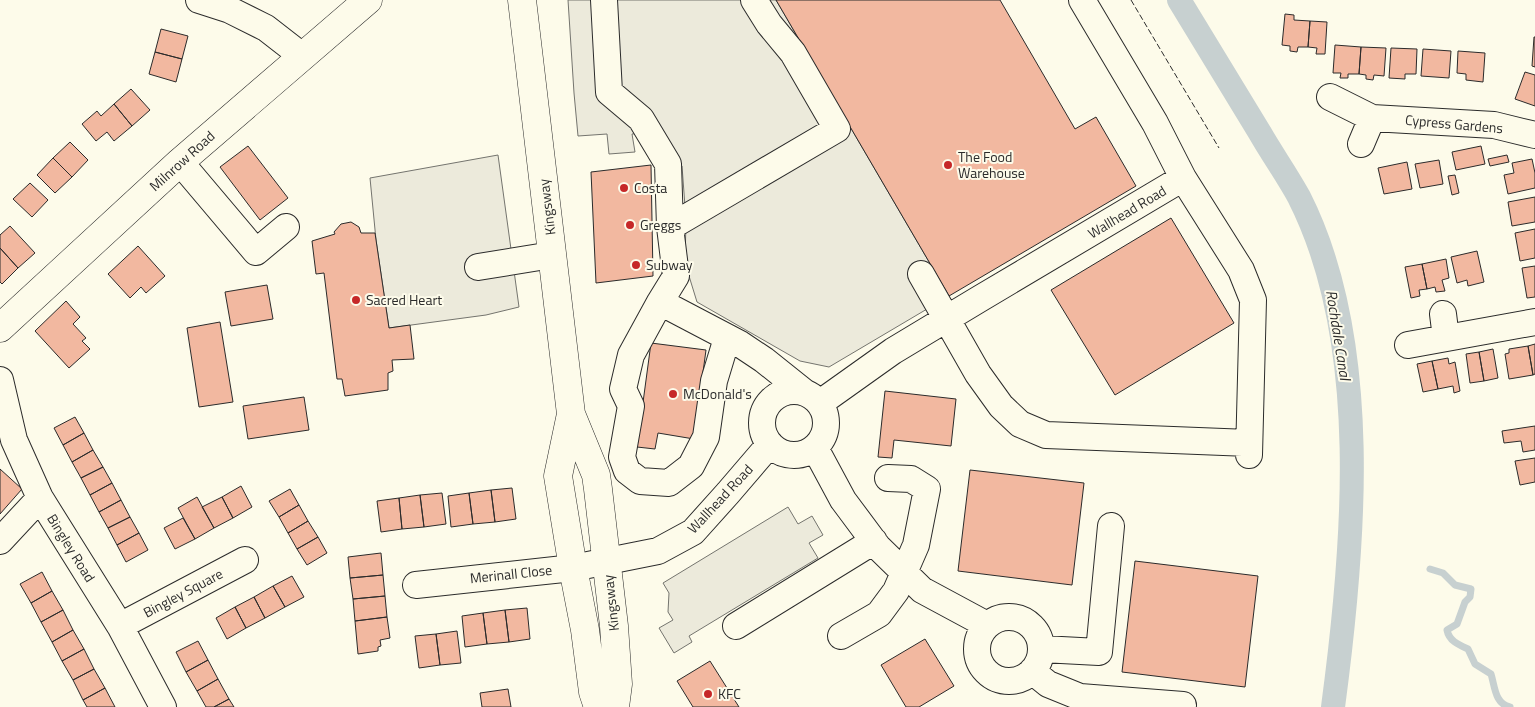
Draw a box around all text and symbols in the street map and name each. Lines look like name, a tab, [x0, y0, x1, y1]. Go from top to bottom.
street label: Cypress Gardens	[1404, 109, 1504, 138]
street label: Milnrow Road	[144, 126, 219, 196]
place label: The Food Warehouse	[958, 146, 1025, 183]
marker: The Food Warehouse	[942, 159, 954, 171]
place label: Costa	[634, 177, 667, 198]
street label: Kingsway	[533, 178, 560, 236]
street label: Wallhead Road	[1084, 180, 1170, 243]
marker: Costa	[618, 182, 630, 194]
place label: Greggs	[640, 214, 681, 235]
marker: Greggs	[624, 219, 636, 231]
place label: Subway	[646, 254, 693, 275]
marker: Subway	[630, 259, 642, 271]
water label: Rochdale Canal	[1320, 288, 1357, 383]
place label: Sacred Heart	[366, 289, 442, 310]
marker: Sacred Heart	[350, 294, 362, 306]
place label: McDonald's	[683, 383, 752, 404]
marker: McDonald's	[667, 388, 679, 400]
street label: Wallhead Road	[682, 459, 757, 538]
street label: Bingley Road	[42, 510, 101, 586]
street label: Merinall Close	[469, 559, 553, 588]
street label: Bingley Square	[139, 563, 226, 622]
street label: Kingsway	[597, 574, 624, 632]
place label: KFC	[718, 683, 741, 704]
marker: KFC	[702, 688, 714, 700]

